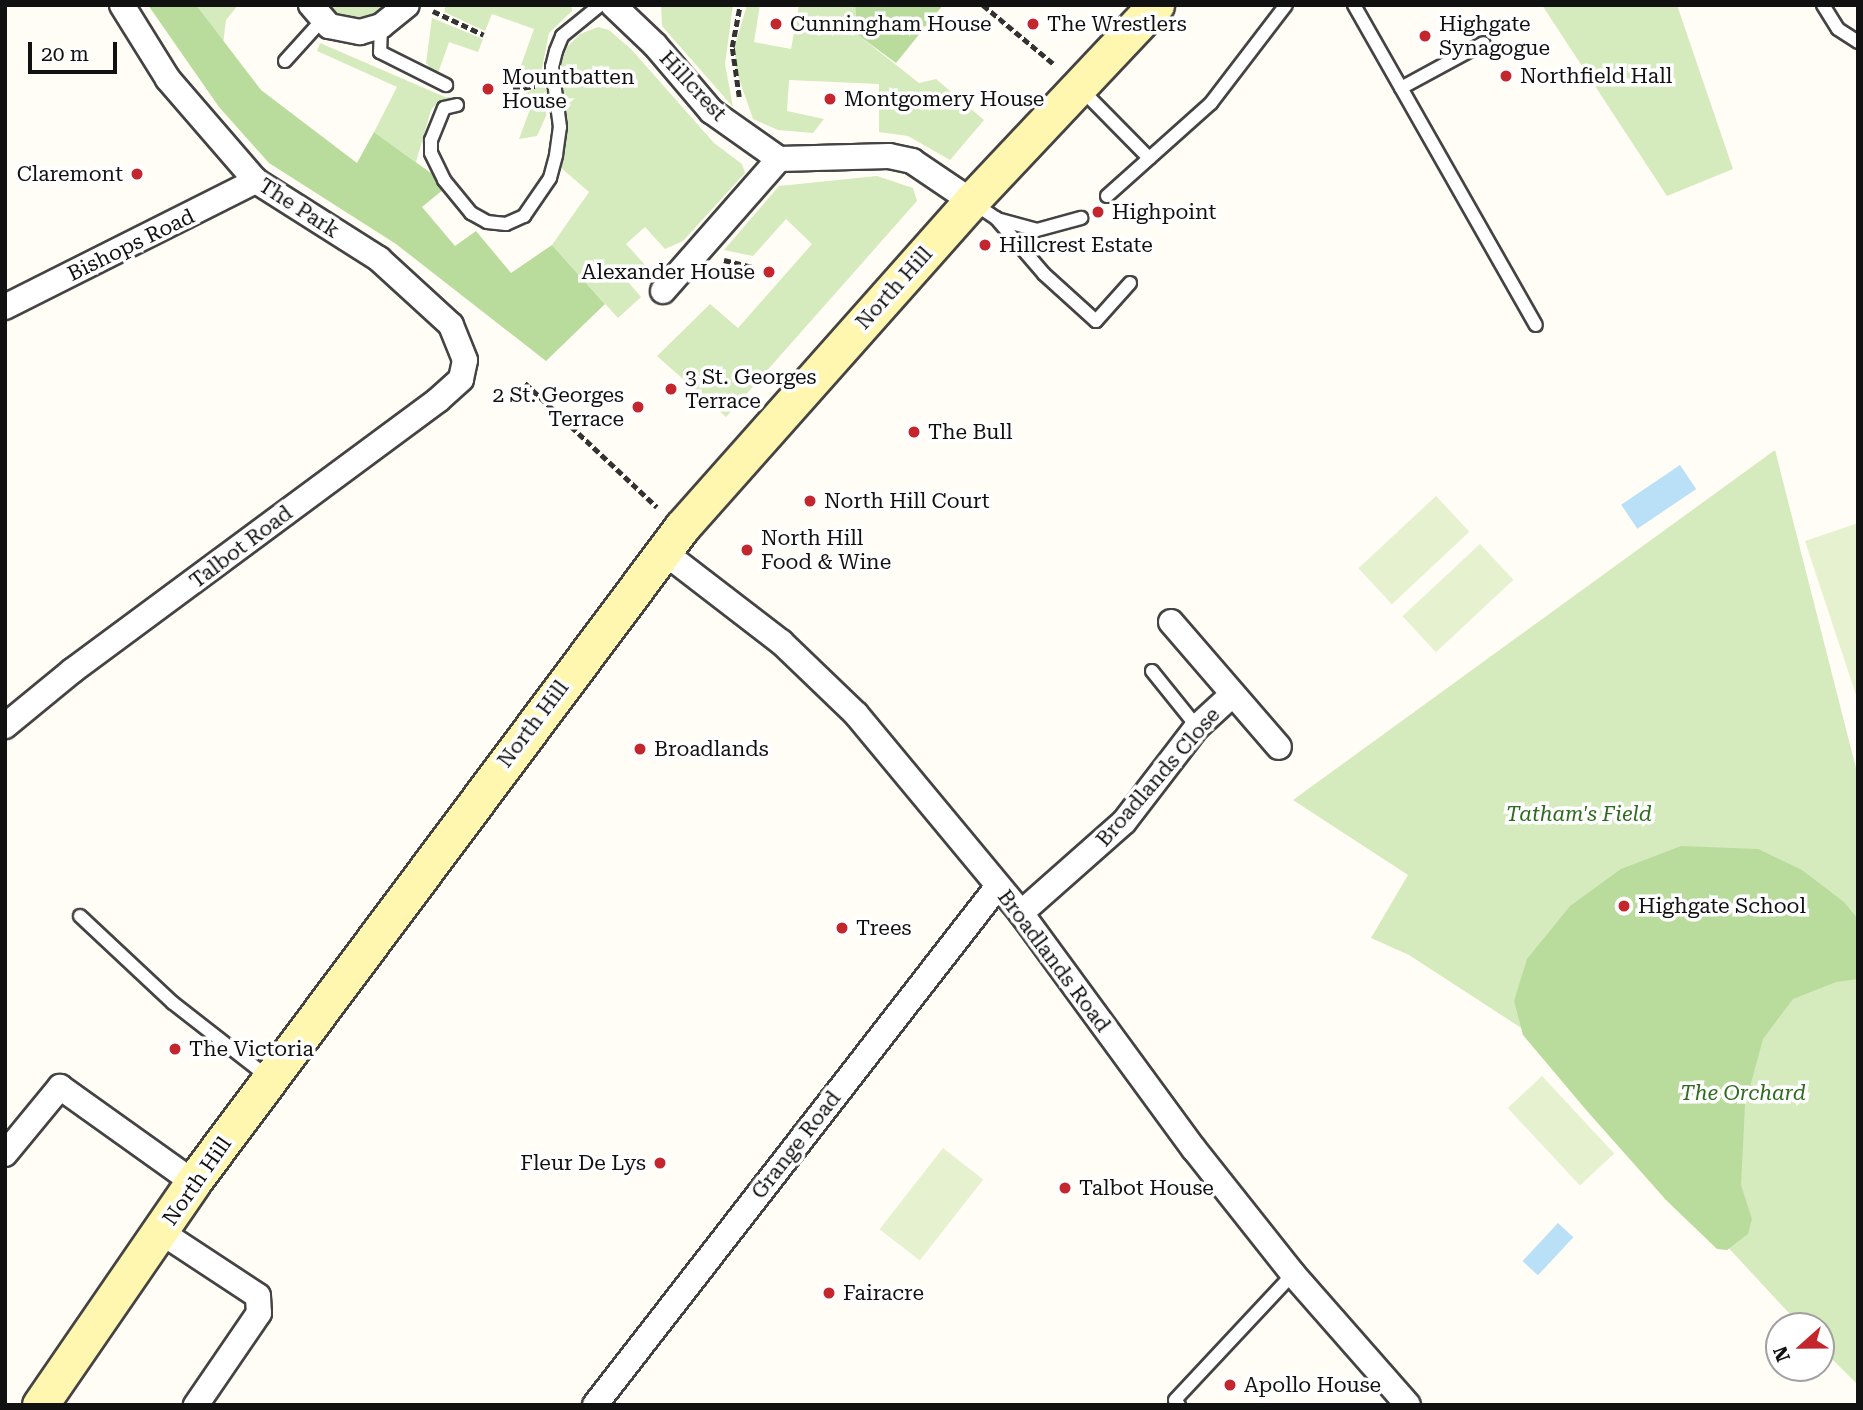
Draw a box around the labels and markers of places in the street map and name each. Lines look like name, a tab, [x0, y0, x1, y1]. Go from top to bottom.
place label: Cunningham House	[790, 11, 992, 37]
place label: The Wrestlers	[1047, 11, 1187, 37]
place label: Highgate Synagogue	[1439, 11, 1550, 61]
marker: Cunningham House	[768, 16, 784, 32]
marker: The Wrestlers	[1025, 16, 1041, 32]
marker: Highgate Synagogue	[1417, 28, 1433, 44]
place label: Northfield Hall	[1520, 63, 1672, 89]
place label: Mountbatten House	[502, 64, 634, 114]
marker: Northfield Hall	[1498, 68, 1514, 84]
marker: Mountbatten House	[480, 81, 496, 97]
place label: Montgomery House	[844, 86, 1044, 112]
marker: Montgomery House	[822, 91, 838, 107]
place label: Claremont	[17, 161, 123, 187]
marker: Claremont	[129, 166, 145, 182]
place label: Highpoint	[1112, 199, 1216, 225]
marker: Highpoint	[1090, 204, 1106, 220]
place label: Hillcrest Estate	[999, 232, 1153, 258]
marker: Hillcrest Estate	[977, 237, 993, 253]
place label: Alexander House	[582, 259, 755, 285]
marker: Alexander House	[761, 264, 777, 280]
place label: 3 St. Georges Terrace	[685, 364, 817, 414]
marker: 3 St. Georges Terrace	[663, 381, 679, 397]
place label: 2 St. Georges Terrace	[492, 382, 624, 432]
marker: 2 St. Georges Terrace	[630, 399, 646, 415]
place label: The Bull	[928, 419, 1012, 445]
marker: The Bull	[906, 424, 922, 440]
place label: North Hill Court	[824, 488, 990, 514]
marker: North Hill Court	[802, 493, 818, 509]
place label: North Hill Food & Wine	[761, 525, 891, 575]
marker: North Hill Food & Wine	[739, 542, 755, 558]
place label: Broadlands	[654, 736, 769, 762]
marker: Broadlands	[632, 741, 648, 757]
place label: Highgate School	[1638, 893, 1806, 919]
marker: Highgate School	[1616, 898, 1632, 914]
place label: Trees	[856, 915, 911, 941]
marker: Trees	[834, 920, 850, 936]
place label: The Victoria	[189, 1036, 314, 1062]
marker: The Victoria	[167, 1041, 183, 1057]
place label: Fleur De Lys	[520, 1150, 646, 1176]
marker: Fleur De Lys	[652, 1155, 668, 1171]
place label: Talbot House	[1079, 1175, 1214, 1201]
marker: Talbot House	[1057, 1180, 1073, 1196]
place label: Fairacre	[843, 1280, 924, 1306]
marker: Fairacre	[821, 1285, 837, 1301]
place label: Apollo House	[1244, 1372, 1381, 1398]
marker: Apollo House	[1222, 1377, 1238, 1393]

